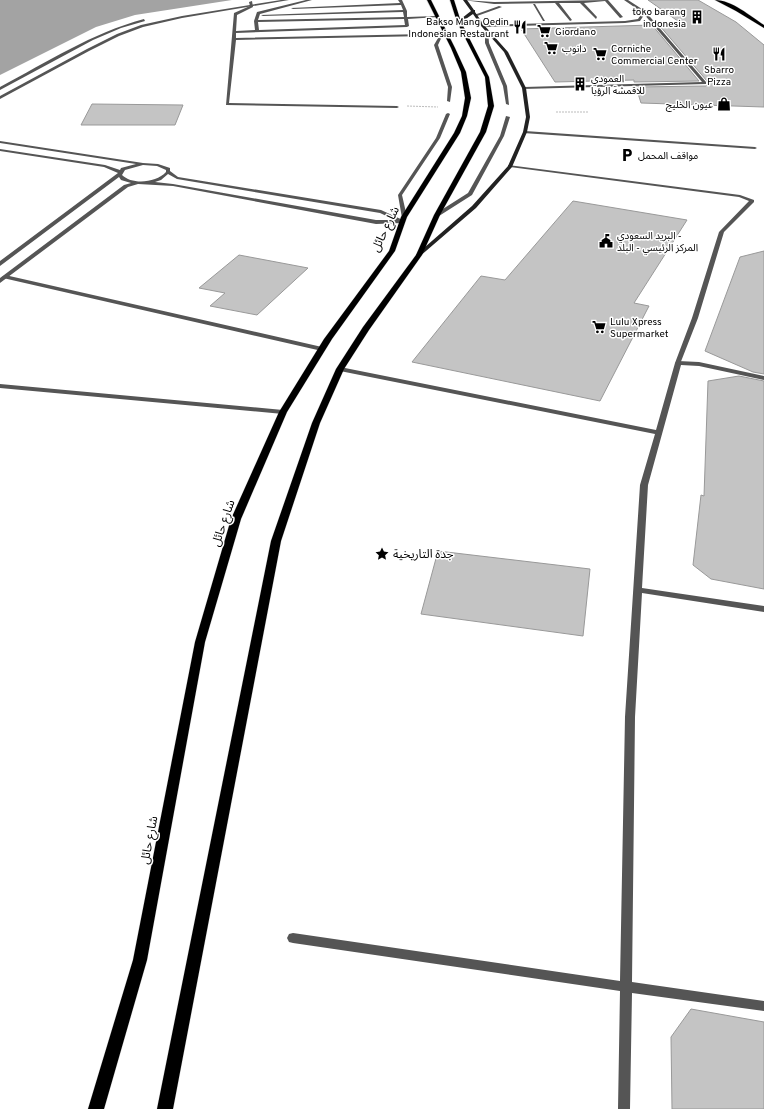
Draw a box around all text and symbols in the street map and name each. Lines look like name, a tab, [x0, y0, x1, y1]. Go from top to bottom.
place label: toko barang indonesia	[632, 6, 686, 31]
building icon: toko barang indonesia	[689, 9, 705, 25]
place label: Bakso Mang Oedin Indonesian Restaurant	[408, 16, 509, 41]
restaurant icon: Bakso Mang Oedin Indonesian Restaurant	[512, 19, 528, 35]
supermarket icon: Giordano	[536, 23, 552, 39]
place label: Giordano	[555, 26, 596, 39]
supermarket icon: دانوب	[543, 40, 559, 56]
place label: دانوب	[562, 43, 587, 56]
place label: Corniche Commercial Center	[611, 43, 698, 68]
supermarket icon: Corniche Commercial Center	[592, 46, 608, 62]
restaurant icon: Sbarro Pizza	[711, 46, 727, 62]
place label: Sbarro Pizza	[704, 64, 735, 89]
place label: العمودي للاقمشة الرؤيا	[591, 73, 645, 98]
building icon: العمودي للاقمشة الرؤيا	[572, 76, 588, 92]
shop icon: عيون الخليج	[716, 96, 732, 112]
place label: عيون الخليج	[666, 99, 713, 112]
parking icon: مواقف المحمل	[619, 147, 635, 163]
place label: مواقف المحمل	[638, 150, 698, 163]
street label: شارع حائل	[368, 204, 404, 255]
place label: البريد السعودي - المركز الرئيسي - البلد	[617, 230, 698, 255]
public building icon: البريد السعودي - المركز الرئيسي - البلد	[598, 233, 614, 249]
place label: Lulu Xpress Supermarket	[610, 316, 669, 341]
supermarket icon: Lulu Xpress Supermarket	[591, 319, 607, 335]
street label: شارع حائل	[208, 498, 239, 549]
place icon: جدة التاريخية	[374, 546, 390, 562]
place label: جدة التاريخية	[393, 547, 454, 563]
street label: شارع حائل	[137, 815, 162, 866]

